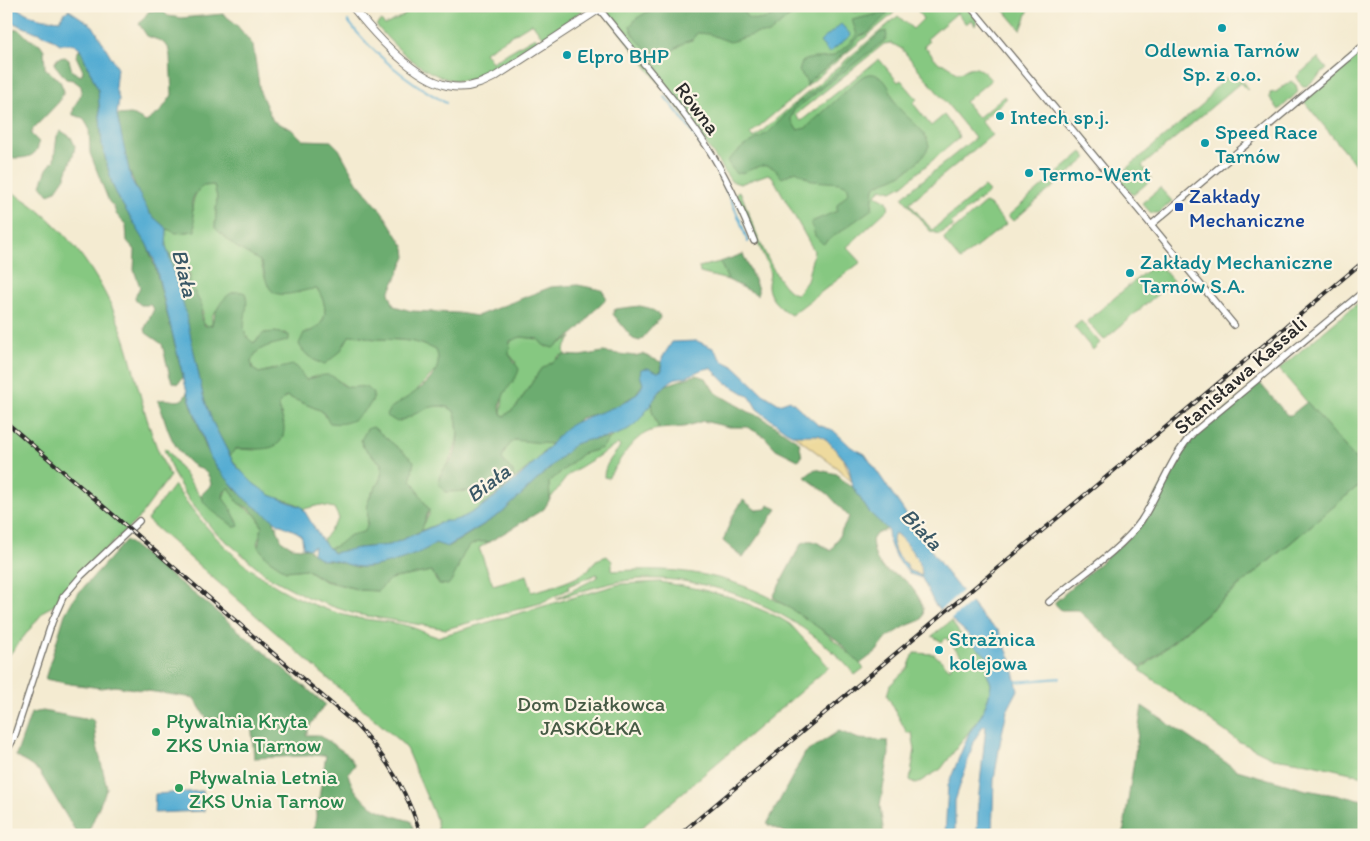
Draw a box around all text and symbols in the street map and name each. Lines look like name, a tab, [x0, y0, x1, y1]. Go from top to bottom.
marker: Odlewnia Tarnów Sp. z o.o.	[1216, 22, 1228, 34]
place label: Odlewnia Tarnów Sp. z o.o.	[1144, 37, 1300, 86]
place label: Elpro BHP	[577, 43, 669, 68]
marker: Elpro BHP	[561, 49, 573, 61]
street label: Równa	[670, 77, 726, 139]
place label: Intech sp.j.	[1010, 104, 1109, 129]
marker: Intech sp.j.	[994, 110, 1006, 122]
place label: Speed Race Tarnów	[1215, 119, 1318, 168]
marker: Speed Race Tarnów	[1199, 137, 1211, 149]
place label: Termo-Went	[1039, 161, 1151, 186]
marker: Termo-Went	[1023, 167, 1035, 179]
place label: Zakłady Mechaniczne	[1189, 183, 1305, 232]
marker: Zakłady Mechaniczne	[1173, 201, 1185, 213]
water label: Biała	[166, 246, 204, 300]
place label: Zakłady Mechaniczne Tarnów S.A.	[1140, 249, 1333, 298]
marker: Zakłady Mechaniczne Tarnów S.A.	[1124, 267, 1136, 279]
street label: Stanisława Kassali	[1168, 310, 1312, 440]
water label: Biała	[461, 457, 516, 508]
water label: Biała	[895, 502, 949, 556]
place label: Strażnica kolejowa	[949, 626, 1035, 675]
marker: Strażnica kolejowa	[933, 644, 945, 656]
park label: Dom Działkowca JASKÓŁKA	[517, 691, 665, 740]
place label: Pływalnia Kryta ZKS Unia Tarnow	[166, 708, 321, 757]
marker: Pływalnia Kryta ZKS Unia Tarnow	[150, 726, 162, 738]
place label: Pływalnia Letnia ZKS Unia Tarnow	[189, 764, 344, 813]
marker: Pływalnia Letnia ZKS Unia Tarnow	[173, 782, 185, 794]

